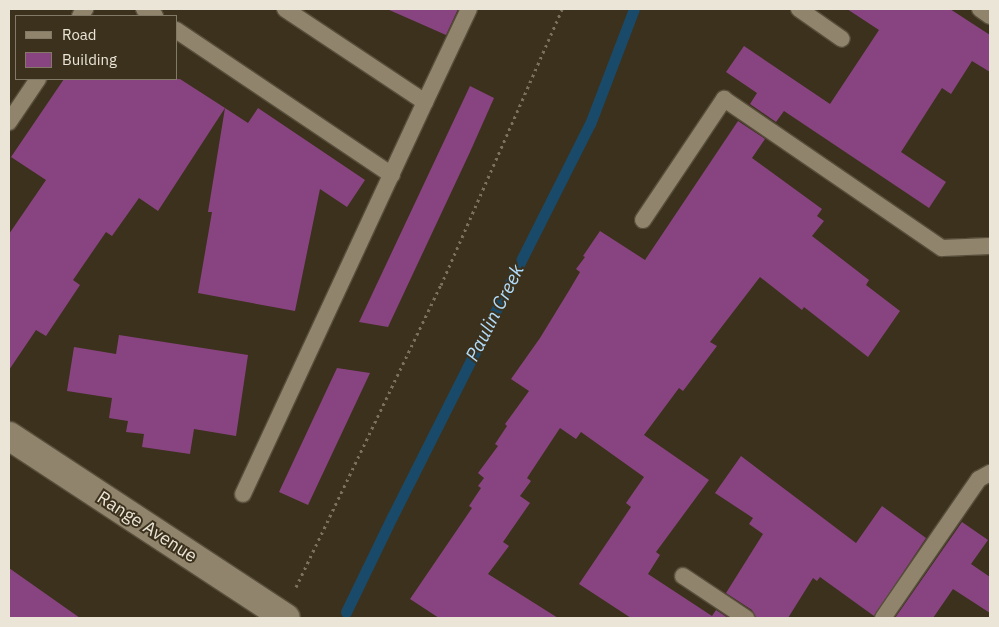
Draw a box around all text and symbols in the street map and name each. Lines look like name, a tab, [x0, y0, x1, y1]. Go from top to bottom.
legend	[15, 15, 178, 80]
text: Road	[62, 25, 97, 44]
text: Building	[62, 50, 117, 69]
water label: Paulin Creek	[461, 261, 529, 365]
street label: Range Avenue	[93, 487, 201, 567]

